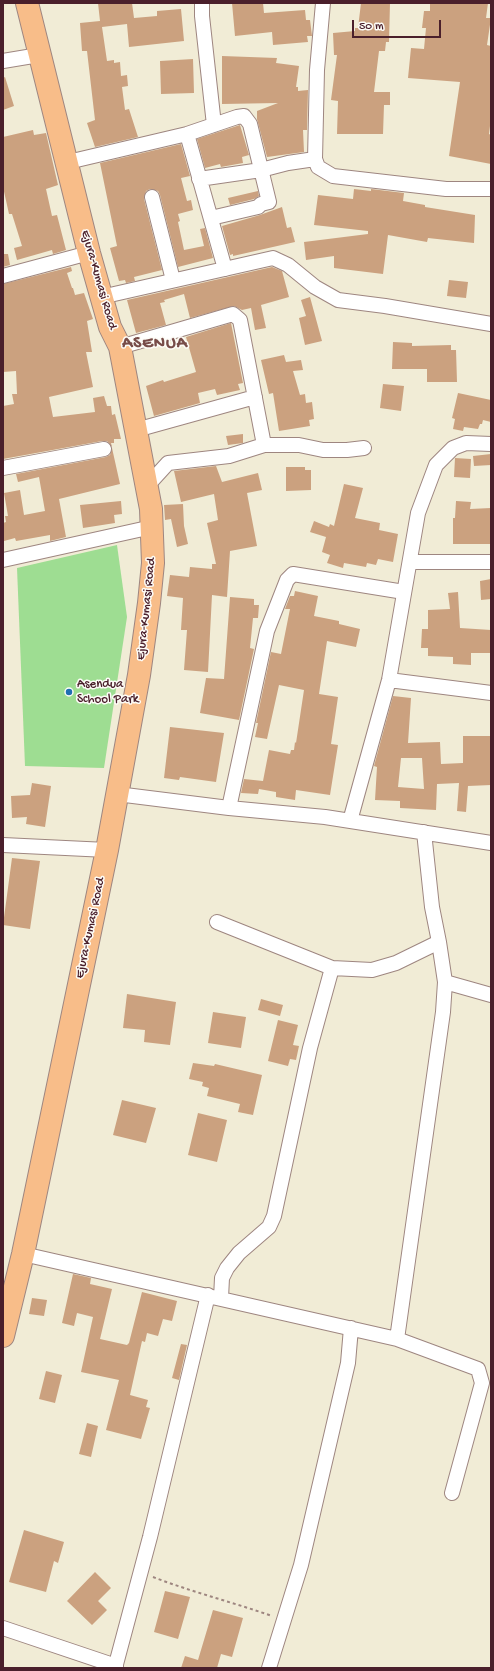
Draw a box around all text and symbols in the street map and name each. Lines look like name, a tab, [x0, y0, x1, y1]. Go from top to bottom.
scale bar	[354, 12, 443, 38]
text: 50 m	[359, 20, 384, 34]
street label: Ejura-Kumasi Road	[76, 229, 120, 331]
district label: ASENUA	[122, 334, 188, 354]
street label: Ejura-Kumasi Road	[134, 557, 160, 661]
place label: Asendua School Park	[77, 677, 139, 708]
marker: Asendua School Park	[64, 687, 74, 697]
street label: Ejura-Kumasi Road	[73, 876, 109, 980]

